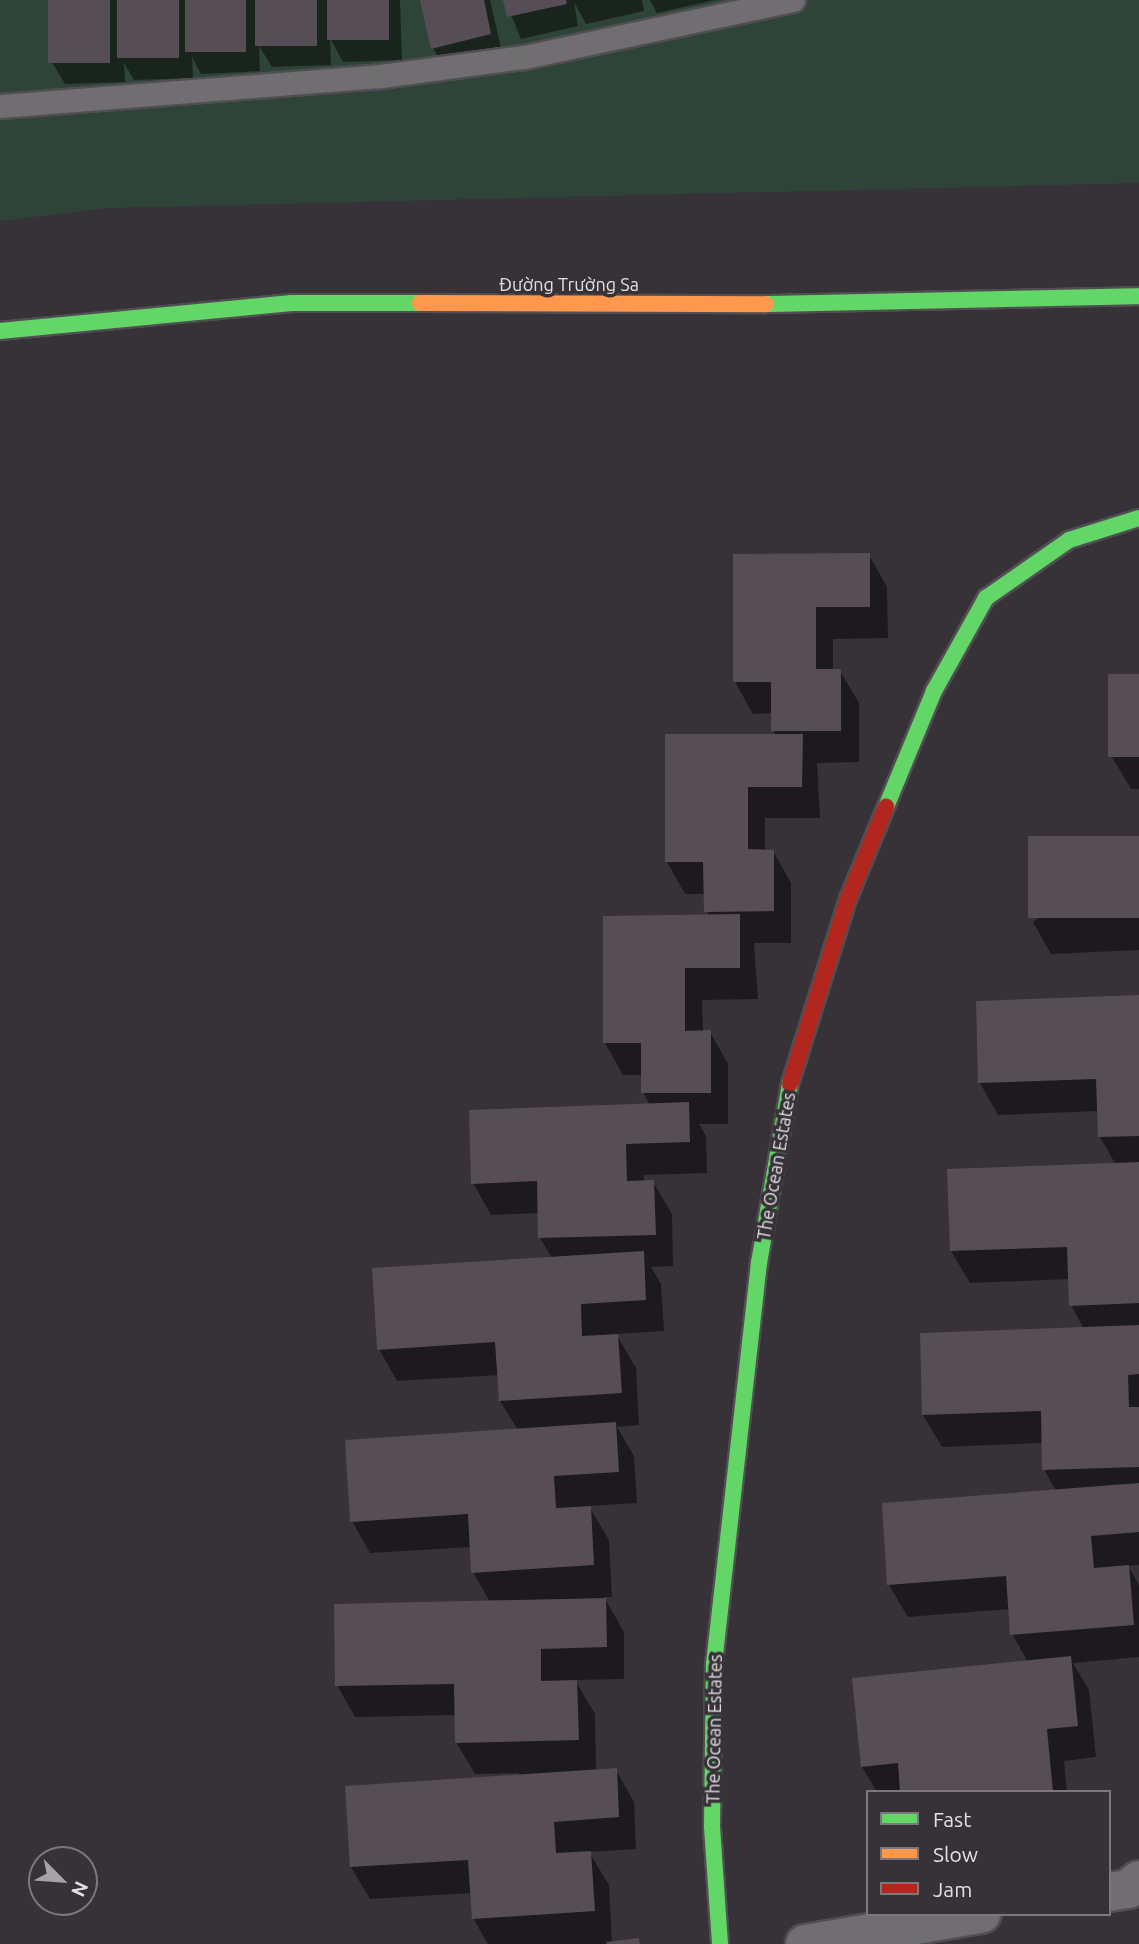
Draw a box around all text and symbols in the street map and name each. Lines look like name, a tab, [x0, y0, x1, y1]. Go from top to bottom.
street label: Đường Trường Sa	[499, 273, 639, 295]
street label: The Ocean Estates	[752, 1091, 800, 1241]
street label: The Ocean Estates	[702, 1654, 726, 1804]
legend	[866, 1790, 1111, 1916]
text: Fast	[933, 1807, 971, 1831]
text: Slow	[933, 1842, 978, 1866]
north arrow	[28, 1846, 98, 1916]
text: Jam	[933, 1877, 972, 1901]
text: N	[67, 1878, 93, 1900]

